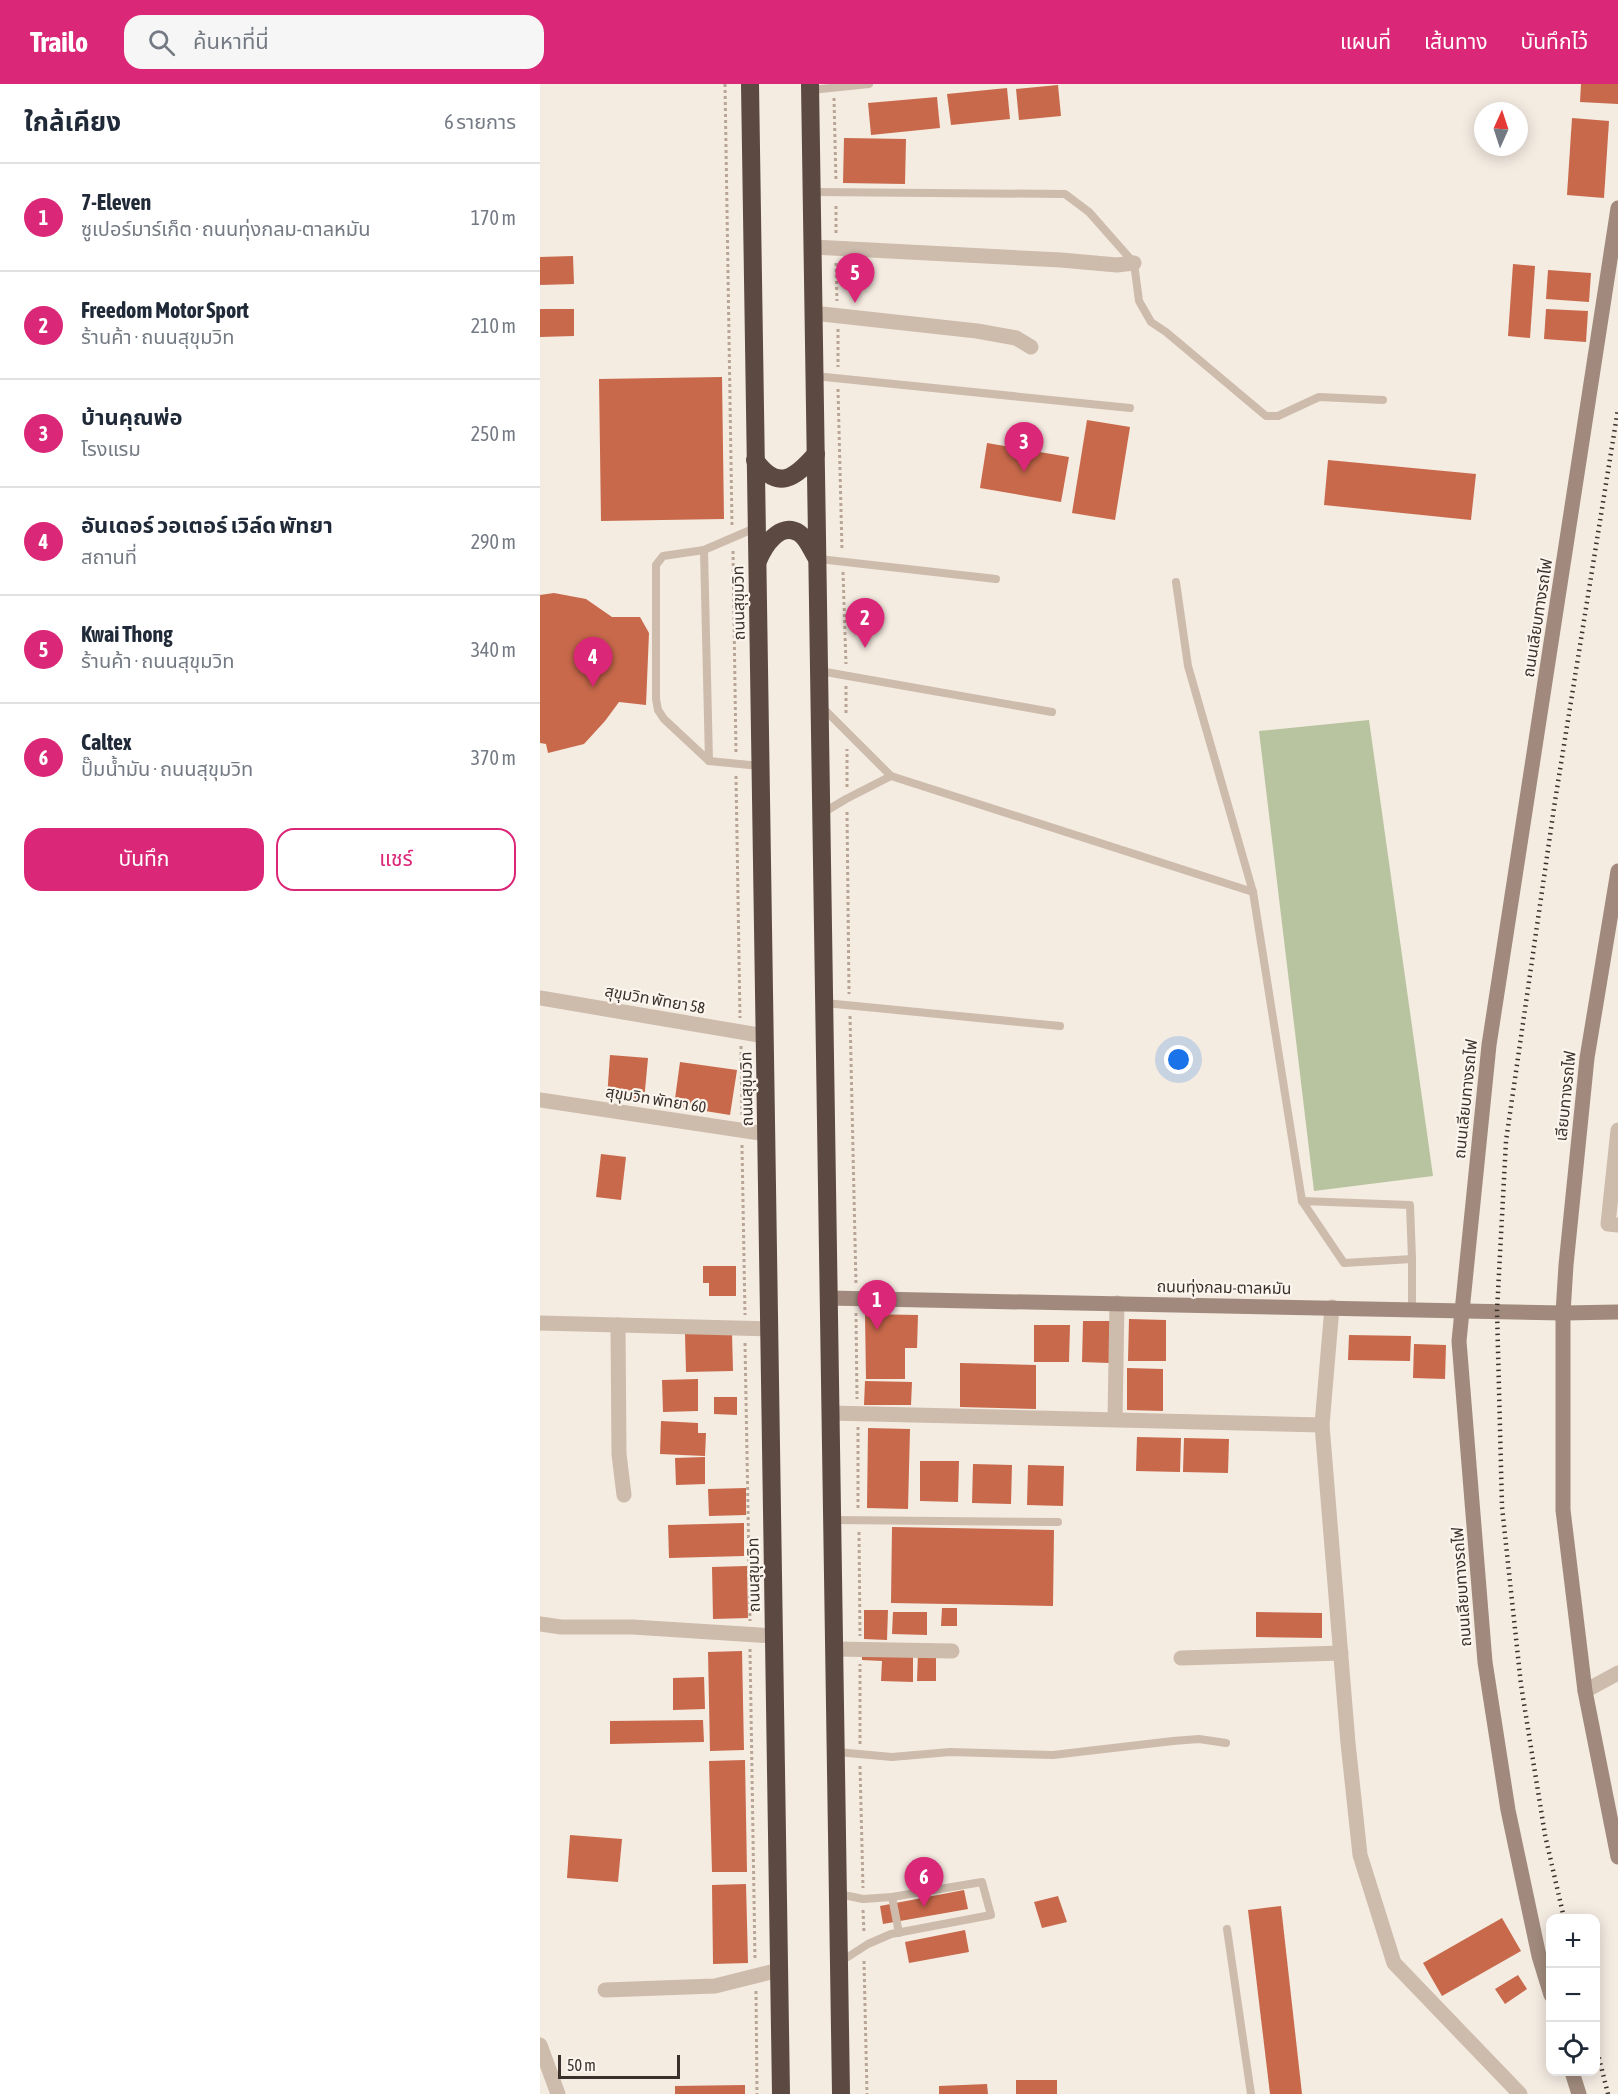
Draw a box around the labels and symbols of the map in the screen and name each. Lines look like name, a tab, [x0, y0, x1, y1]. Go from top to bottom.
north arrow	[1474, 102, 1528, 156]
pin: 5	[836, 254, 874, 303]
pin: 3	[1004, 422, 1044, 472]
street label: ถนนเลียบทางรถไฟ	[1519, 557, 1555, 679]
street label: ถนนสุขุมวิท	[728, 566, 749, 640]
pin: 2	[846, 598, 884, 648]
pin: 4	[574, 638, 612, 687]
street label: สุขุมวิท พัทยา 58	[603, 981, 707, 1018]
street label: ถนนเลียบทางรถไฟ	[1450, 1038, 1480, 1160]
your location	[1164, 1045, 1193, 1074]
street label: เลียบทางรถไฟ	[1551, 1050, 1579, 1142]
street label: ถนนสุขุมวิท	[736, 1052, 757, 1126]
street label: สุขุมวิท พัทยา 60	[604, 1082, 708, 1117]
street label: ถนนทุ่งกลม-ตาลหมัน	[1156, 1277, 1292, 1298]
pin: 1	[858, 1280, 896, 1330]
street label: ถนนเลียบทางรถไฟ	[1448, 1527, 1474, 1647]
street label: ถนนสุขุมวิท	[743, 1538, 764, 1612]
pin: 6	[904, 1858, 944, 1907]
scale bar	[558, 2052, 680, 2080]

